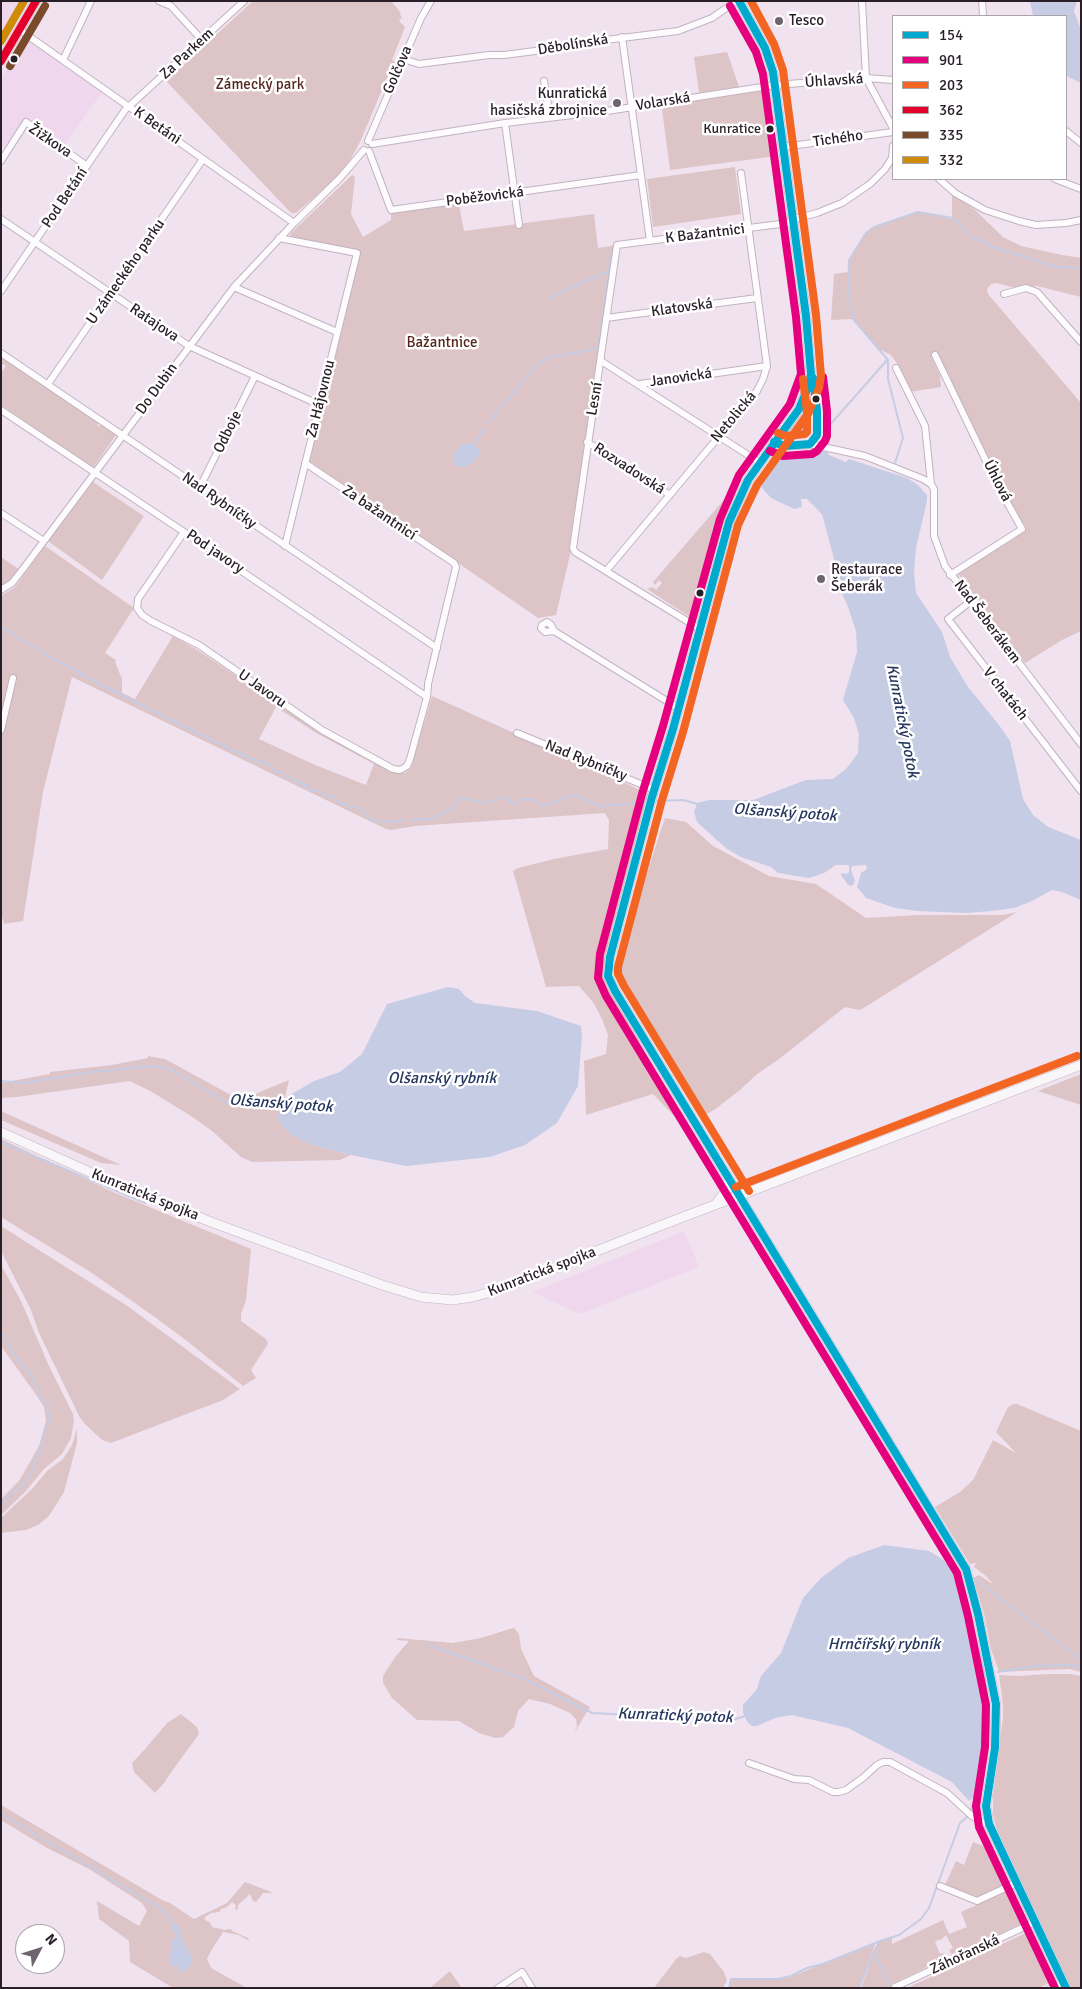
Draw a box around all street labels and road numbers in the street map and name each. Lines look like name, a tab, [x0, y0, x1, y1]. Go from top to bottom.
street label: Za Parkem	[156, 25, 218, 83]
street label: Děbolínská	[536, 31, 610, 59]
street label: Golčova	[379, 43, 417, 97]
street label: Úhlavská	[804, 70, 864, 92]
street label: Volarská	[634, 89, 692, 115]
street label: K Betáni	[130, 103, 184, 149]
street label: Žižkova	[25, 120, 75, 162]
street label: Tichého	[812, 127, 864, 151]
street label: Pod Betání	[38, 164, 92, 232]
street label: Poběžovická	[445, 183, 525, 211]
street label: U zámeckého parku	[83, 216, 169, 328]
street label: K Bažantnici	[664, 220, 746, 248]
street label: Klatovská	[650, 295, 714, 321]
street label: Ratajova	[126, 300, 182, 346]
street label: Za Hájovnou	[303, 358, 339, 440]
street label: Do Dubin	[132, 360, 182, 418]
street label: Janovická	[649, 365, 713, 391]
street label: Lesní	[583, 381, 607, 417]
street label: Netolická	[707, 388, 761, 446]
street label: Odboje	[210, 408, 246, 456]
street label: Rozvadovská	[590, 439, 668, 499]
street label: Úhlová	[979, 457, 1015, 505]
street label: Nad Rybníčky	[178, 469, 260, 533]
street label: Za bažantnicí	[338, 482, 420, 544]
street label: Pod javory	[183, 526, 247, 578]
street label: Nad Šeberákem	[950, 577, 1024, 667]
street label: V chatách	[979, 664, 1031, 724]
street label: U Javoru	[234, 666, 290, 712]
street label: Nad Rybníčky	[542, 736, 630, 786]
street label: Kunratická spojka	[89, 1165, 201, 1225]
street label: Kunratická spojka	[485, 1243, 599, 1301]
street label: Záhořanská	[927, 1931, 1003, 1979]

